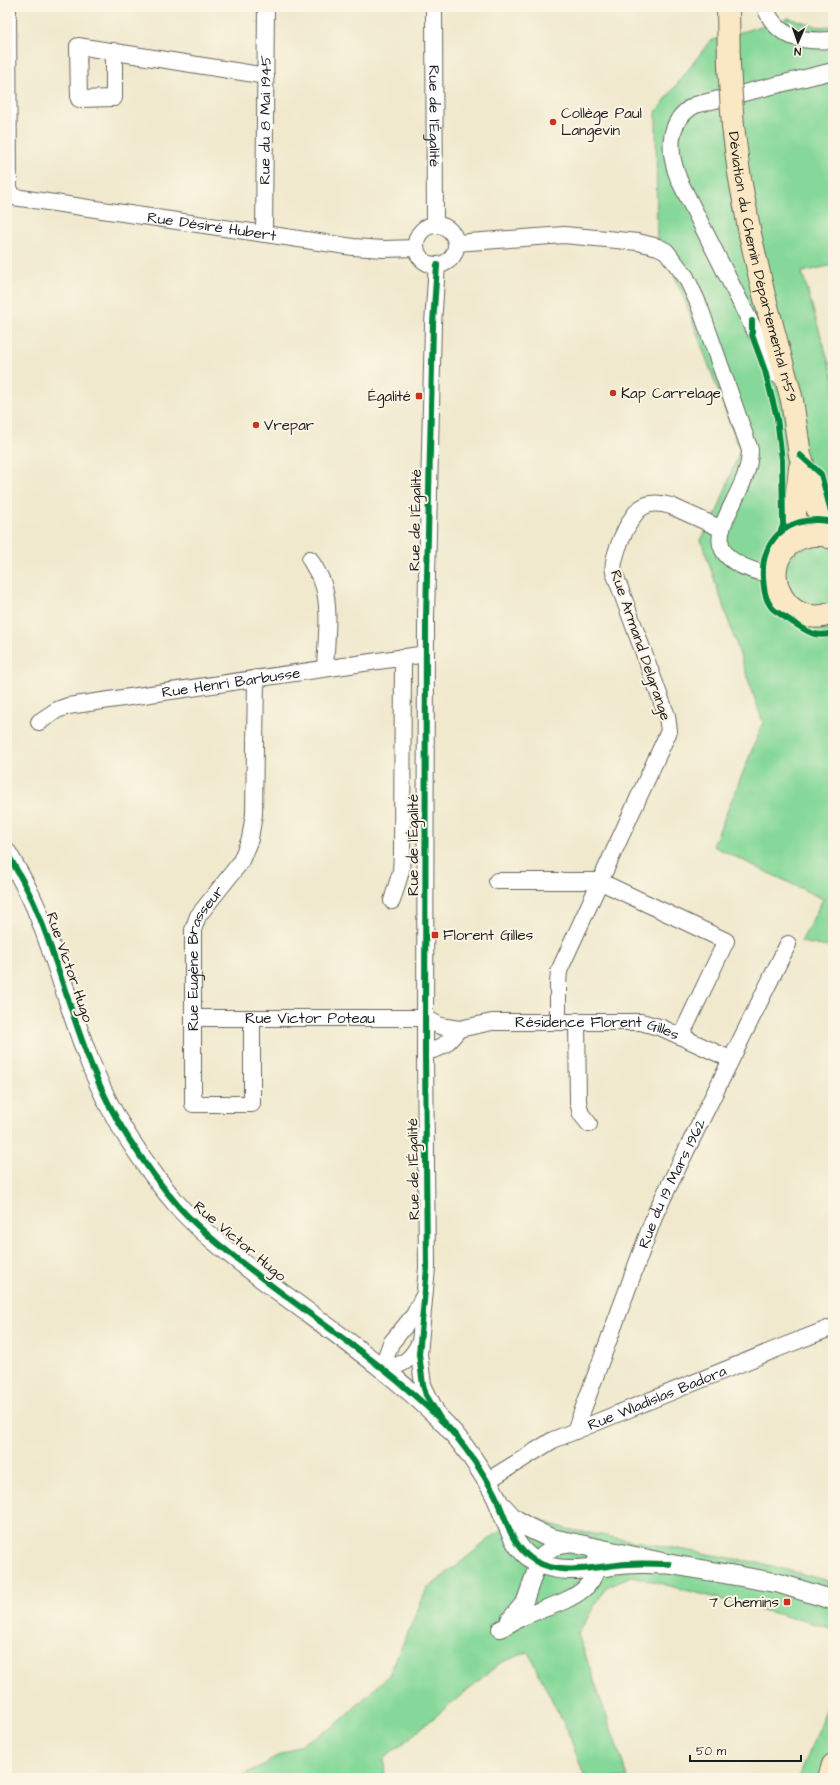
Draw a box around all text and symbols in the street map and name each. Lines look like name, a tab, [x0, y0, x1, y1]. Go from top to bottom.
north arrow	[778, 22, 818, 62]
text: N	[794, 44, 801, 59]
street label: Rue du 8 Mai 1945	[254, 55, 277, 185]
street label: Rue de l'Égalité	[423, 65, 445, 167]
place label: Collège Paul Langevin	[561, 103, 642, 142]
marker: Collège Paul Langevin	[548, 117, 558, 127]
street label: Déviation du Chemin Départemental n°59	[723, 130, 802, 404]
street label: Rue Désiré Hubert	[146, 207, 278, 247]
place label: Kap Carrelage	[621, 383, 721, 405]
place label: Égalité	[368, 386, 411, 408]
marker: Kap Carrelage	[608, 388, 618, 398]
marker: Égalité	[414, 391, 424, 401]
place label: Vrepar	[264, 415, 314, 436]
marker: Vrepar	[251, 420, 261, 430]
street label: Rue de l'Égalité	[404, 469, 428, 571]
street label: Rue Armand Delgrange	[604, 567, 676, 724]
street label: Rue Henri Barbusse	[160, 662, 302, 703]
street label: Rue de l'Égalité	[403, 794, 425, 896]
street label: Rue Eugène Brasseur	[182, 881, 229, 1031]
street label: Rue Victor Hugo	[40, 909, 98, 1026]
place label: Florent Gilles	[443, 925, 534, 946]
marker: Florent Gilles	[430, 930, 440, 940]
street label: Rue Victor Poteau	[245, 1008, 375, 1029]
street label: Résidence Florent Gilles	[515, 1012, 683, 1046]
street label: Rue du 19 Mars 1962	[633, 1115, 711, 1251]
street label: Rue de l'Égalité	[402, 1118, 426, 1220]
street label: Rue Victor Hugo	[188, 1196, 291, 1288]
street label: Rue Wladislas Badora	[585, 1360, 730, 1436]
place label: 7 Chemins	[709, 1592, 779, 1613]
marker: 7 Chemins	[782, 1597, 792, 1607]
scale bar	[690, 1737, 801, 1763]
text: 50 m	[696, 1743, 727, 1760]

